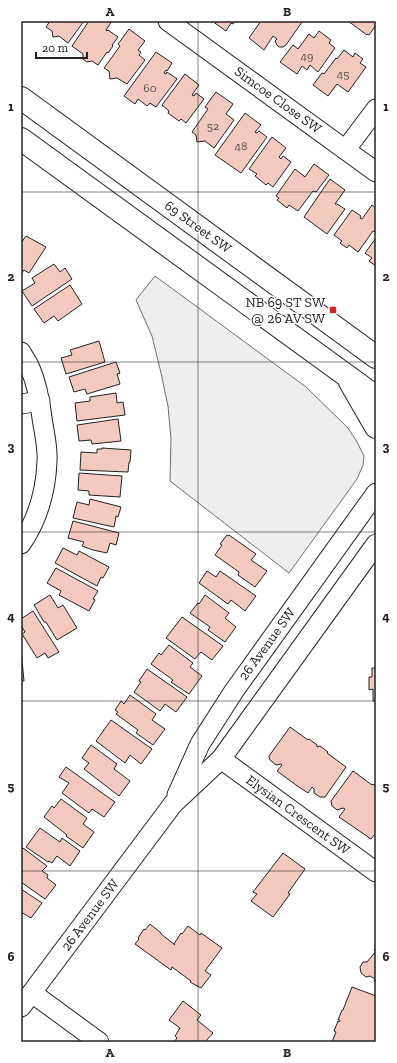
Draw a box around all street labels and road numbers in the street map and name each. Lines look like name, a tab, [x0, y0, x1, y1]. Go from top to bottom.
street label: Simcoe Close SW	[231, 63, 325, 137]
street label: 69 Street SW	[161, 197, 235, 257]
street label: 26 Avenue SW	[235, 604, 299, 684]
street label: Elysian Crescent SW	[243, 772, 353, 858]
street label: 26 Avenue SW	[58, 876, 122, 954]

